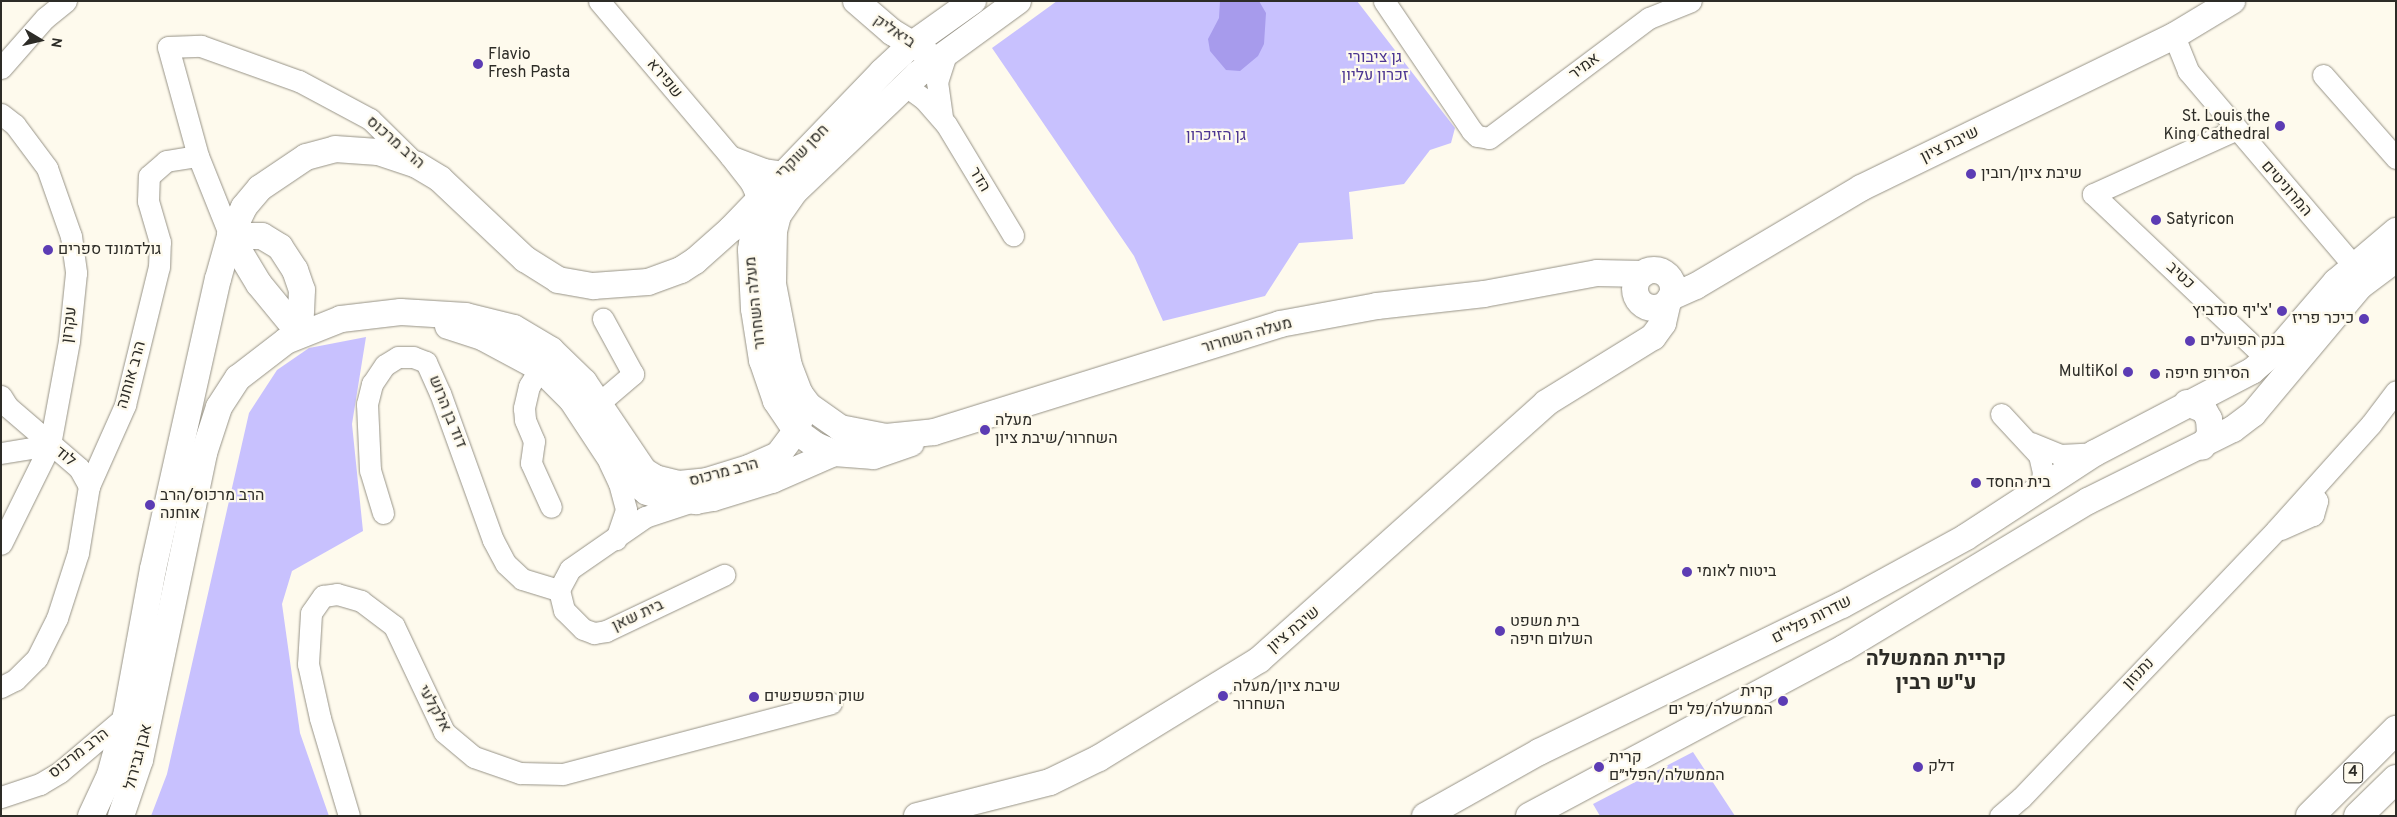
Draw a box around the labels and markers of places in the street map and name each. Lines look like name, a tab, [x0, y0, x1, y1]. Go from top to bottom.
place label: Flavio Fresh Pasta	[488, 45, 570, 83]
marker: Flavio Fresh Pasta	[472, 58, 484, 70]
place label: St. Louis the King Cathedral	[2163, 107, 2270, 145]
marker: St. Louis the King Cathedral	[2274, 120, 2286, 132]
place label: שיבת ציון/רובין	[1981, 164, 2082, 184]
marker: שיבת ציון/רובין	[1965, 168, 1977, 180]
place label: Satyricon	[2166, 210, 2234, 230]
marker: Satyricon	[2150, 214, 2162, 226]
place label: גולדמונד ספרים	[58, 240, 161, 260]
marker: גולדמונד ספרים	[42, 244, 54, 256]
place label: צ'יף סנדביץ'	[2192, 301, 2272, 321]
marker: צ'יף סנדביץ'	[2276, 305, 2288, 317]
place label: כיכר פריז	[2292, 309, 2354, 329]
marker: כיכר פריז	[2358, 313, 2370, 325]
place label: בנק הפועלים	[2200, 331, 2285, 351]
marker: בנק הפועלים	[2184, 335, 2196, 347]
place label: MultiKol	[2059, 362, 2118, 382]
place label: הסירופ חיפה	[2165, 364, 2250, 384]
marker: MultiKol	[2122, 366, 2134, 378]
marker: הסירופ חיפה	[2149, 368, 2161, 380]
place label: מעלה השחרור/שיבת ציון	[995, 411, 1118, 449]
marker: מעלה השחרור/שיבת ציון	[979, 424, 991, 436]
place label: בית החסד	[1986, 473, 2051, 493]
marker: בית החסד	[1970, 477, 1982, 489]
place label: הרב מרכוס/הרב אוחנה	[160, 486, 264, 524]
marker: הרב מרכוס/הרב אוחנה	[144, 499, 156, 511]
place label: ביטוח לאומי	[1697, 562, 1776, 582]
marker: ביטוח לאומי	[1681, 566, 1693, 578]
place label: בית משפט השלום חיפה	[1510, 612, 1593, 650]
marker: בית משפט השלום חיפה	[1494, 625, 1506, 637]
place label: שיבת ציון/מעלה השחרור	[1233, 677, 1340, 715]
place label: קרית הממשלה/פל ים	[1668, 682, 1773, 720]
place label: שוק הפשפשים	[764, 687, 865, 707]
marker: שיבת ציון/מעלה השחרור	[1217, 690, 1229, 702]
marker: שוק הפשפשים	[748, 691, 760, 703]
marker: קרית הממשלה/פל ים	[1777, 695, 1789, 707]
place label: קרית הממשלה/הפלי״ם	[1609, 748, 1725, 786]
place label: דלק	[1928, 757, 1955, 777]
marker: קרית הממשלה/הפלי״ם	[1593, 761, 1605, 773]
marker: דלק	[1912, 761, 1924, 773]

